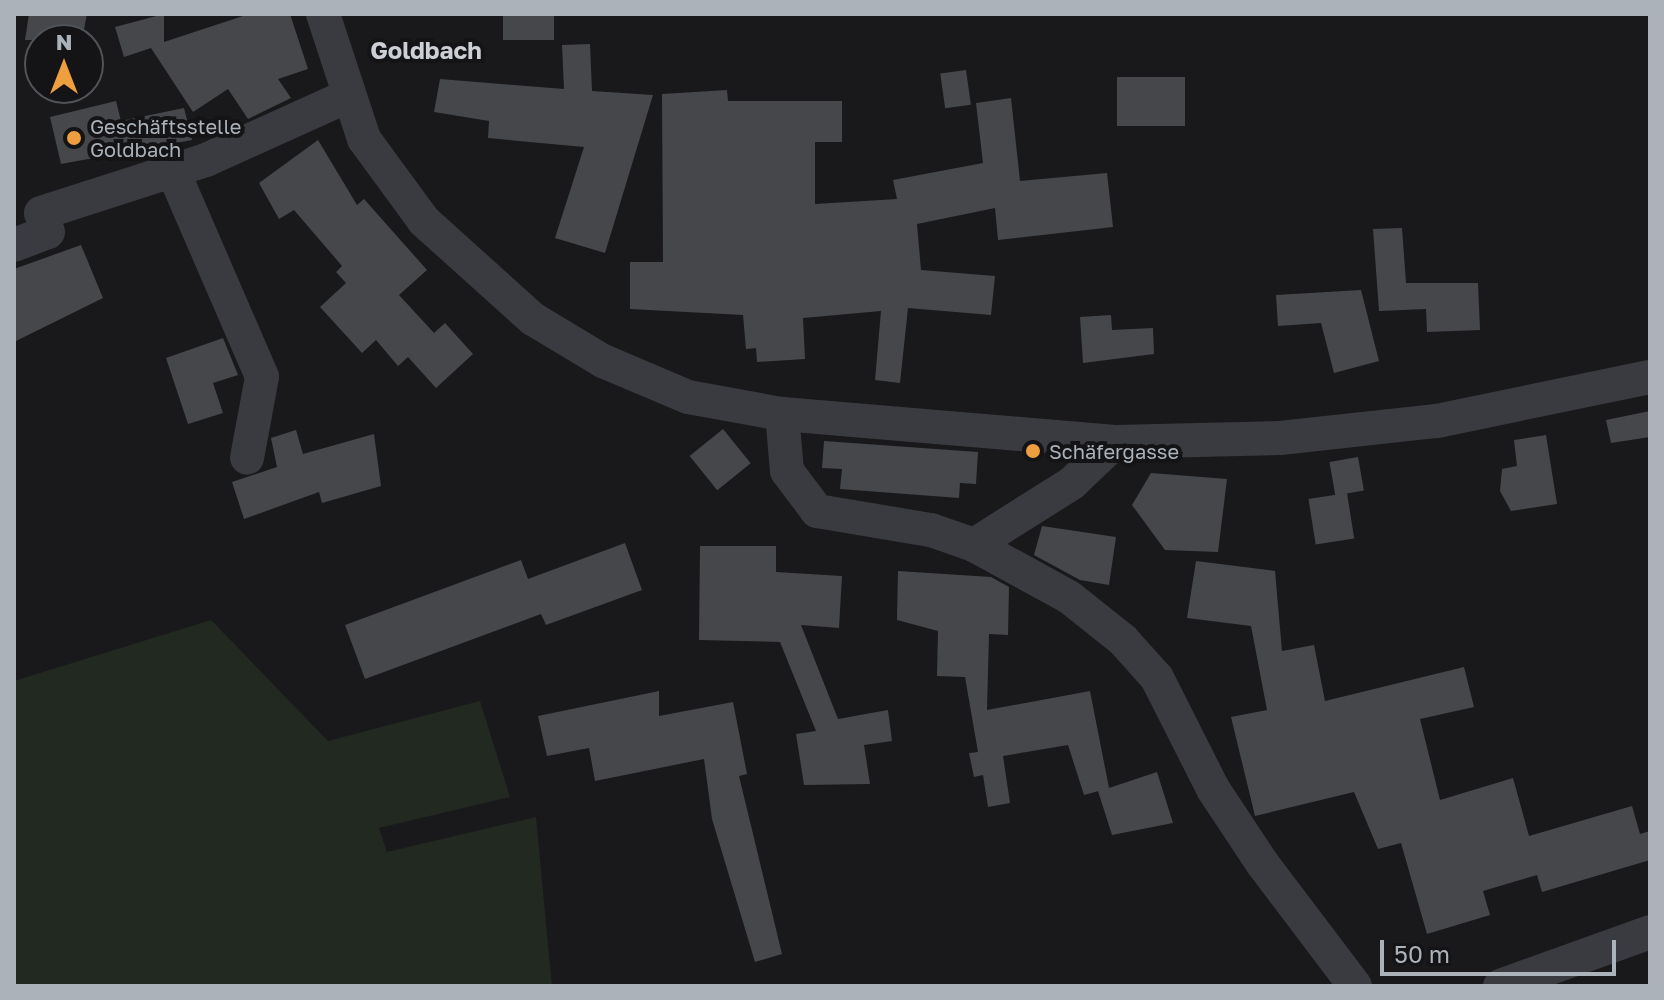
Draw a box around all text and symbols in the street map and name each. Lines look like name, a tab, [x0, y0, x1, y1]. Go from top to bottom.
north arrow	[24, 24, 104, 104]
text: N	[56, 28, 72, 55]
district label: Goldbach	[370, 36, 482, 64]
place label: Geschäftsstelle Goldbach	[90, 114, 241, 161]
marker: Geschäftsstelle Goldbach	[65, 129, 83, 147]
place label: Schäfergasse	[1049, 439, 1179, 463]
marker: Schäfergasse	[1024, 442, 1042, 460]
scale bar	[1384, 924, 1620, 974]
text: 50 m	[1394, 939, 1450, 968]

